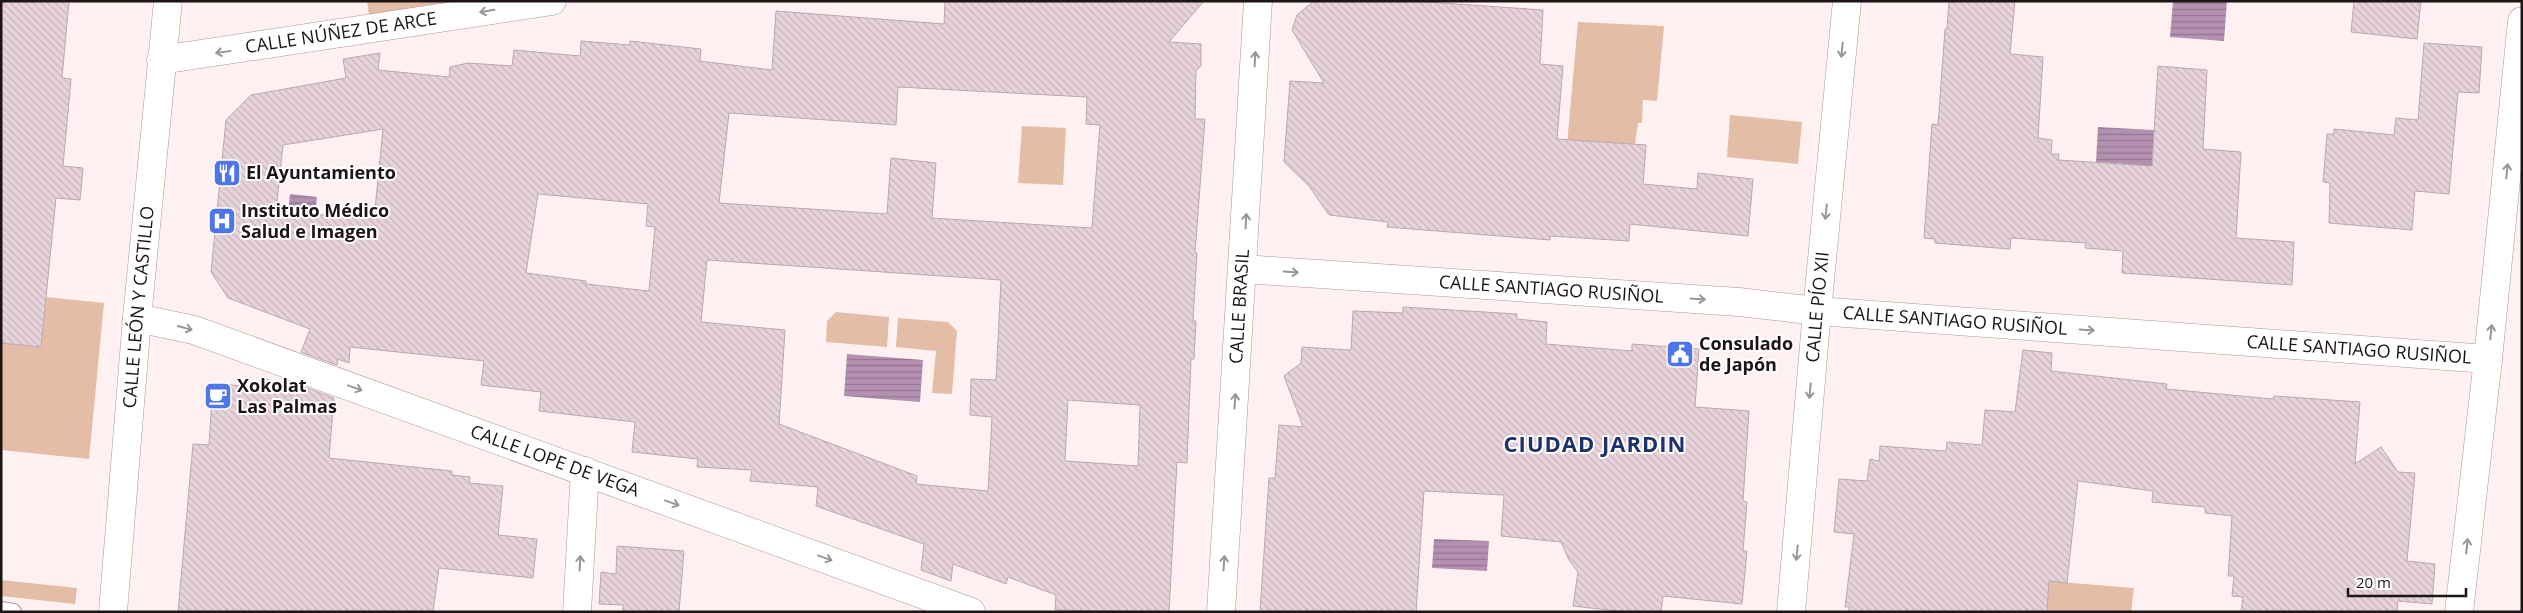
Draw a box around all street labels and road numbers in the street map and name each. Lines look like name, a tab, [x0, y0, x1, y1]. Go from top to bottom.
street label: CALLE NÚÑEZ DE ARCE	[244, 6, 438, 58]
street label: CALLE LEÓN Y CASTILLO	[117, 205, 159, 409]
street label: CALLE BRASIL	[1223, 249, 1254, 364]
street label: CALLE PÍO XII	[1800, 251, 1834, 364]
street label: CALLE SANTIAGO RUSIÑOL	[1438, 269, 1665, 308]
street label: CALLE SANTIAGO RUSIÑOL	[1842, 300, 2068, 340]
street label: CALLE SANTIAGO RUSIÑOL	[2246, 329, 2472, 369]
street label: CALLE LOPE DE VEGA	[467, 418, 643, 502]

